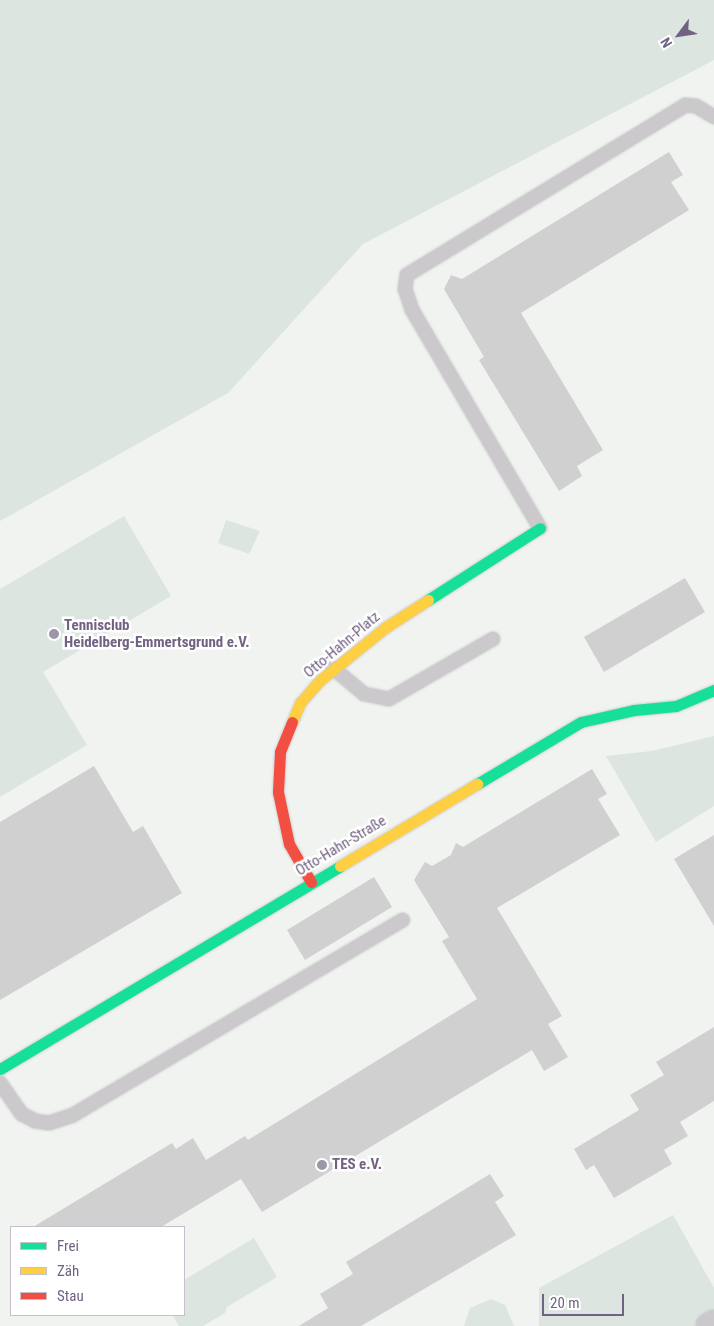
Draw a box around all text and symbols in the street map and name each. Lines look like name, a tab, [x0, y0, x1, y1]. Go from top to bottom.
north arrow	[654, 10, 704, 60]
text: N	[657, 35, 675, 51]
street label: Otto-Hahn-Platz	[300, 608, 384, 682]
place label: Tennisclub Heidelberg-Emmertsgrund e.V.	[64, 616, 250, 651]
marker: Tennisclub Heidelberg-Emmertsgrund e.V.	[48, 628, 60, 640]
street label: Otto-Hahn-Straße	[293, 812, 389, 880]
place label: TES e.V.	[332, 1156, 382, 1174]
marker: TES e.V.	[316, 1159, 328, 1171]
legend	[10, 1226, 185, 1316]
text: Frei	[57, 1237, 79, 1255]
text: Zäh	[57, 1262, 79, 1280]
scale bar	[544, 1284, 626, 1316]
text: Stau	[57, 1287, 84, 1305]
text: 20 m	[550, 1294, 580, 1312]

